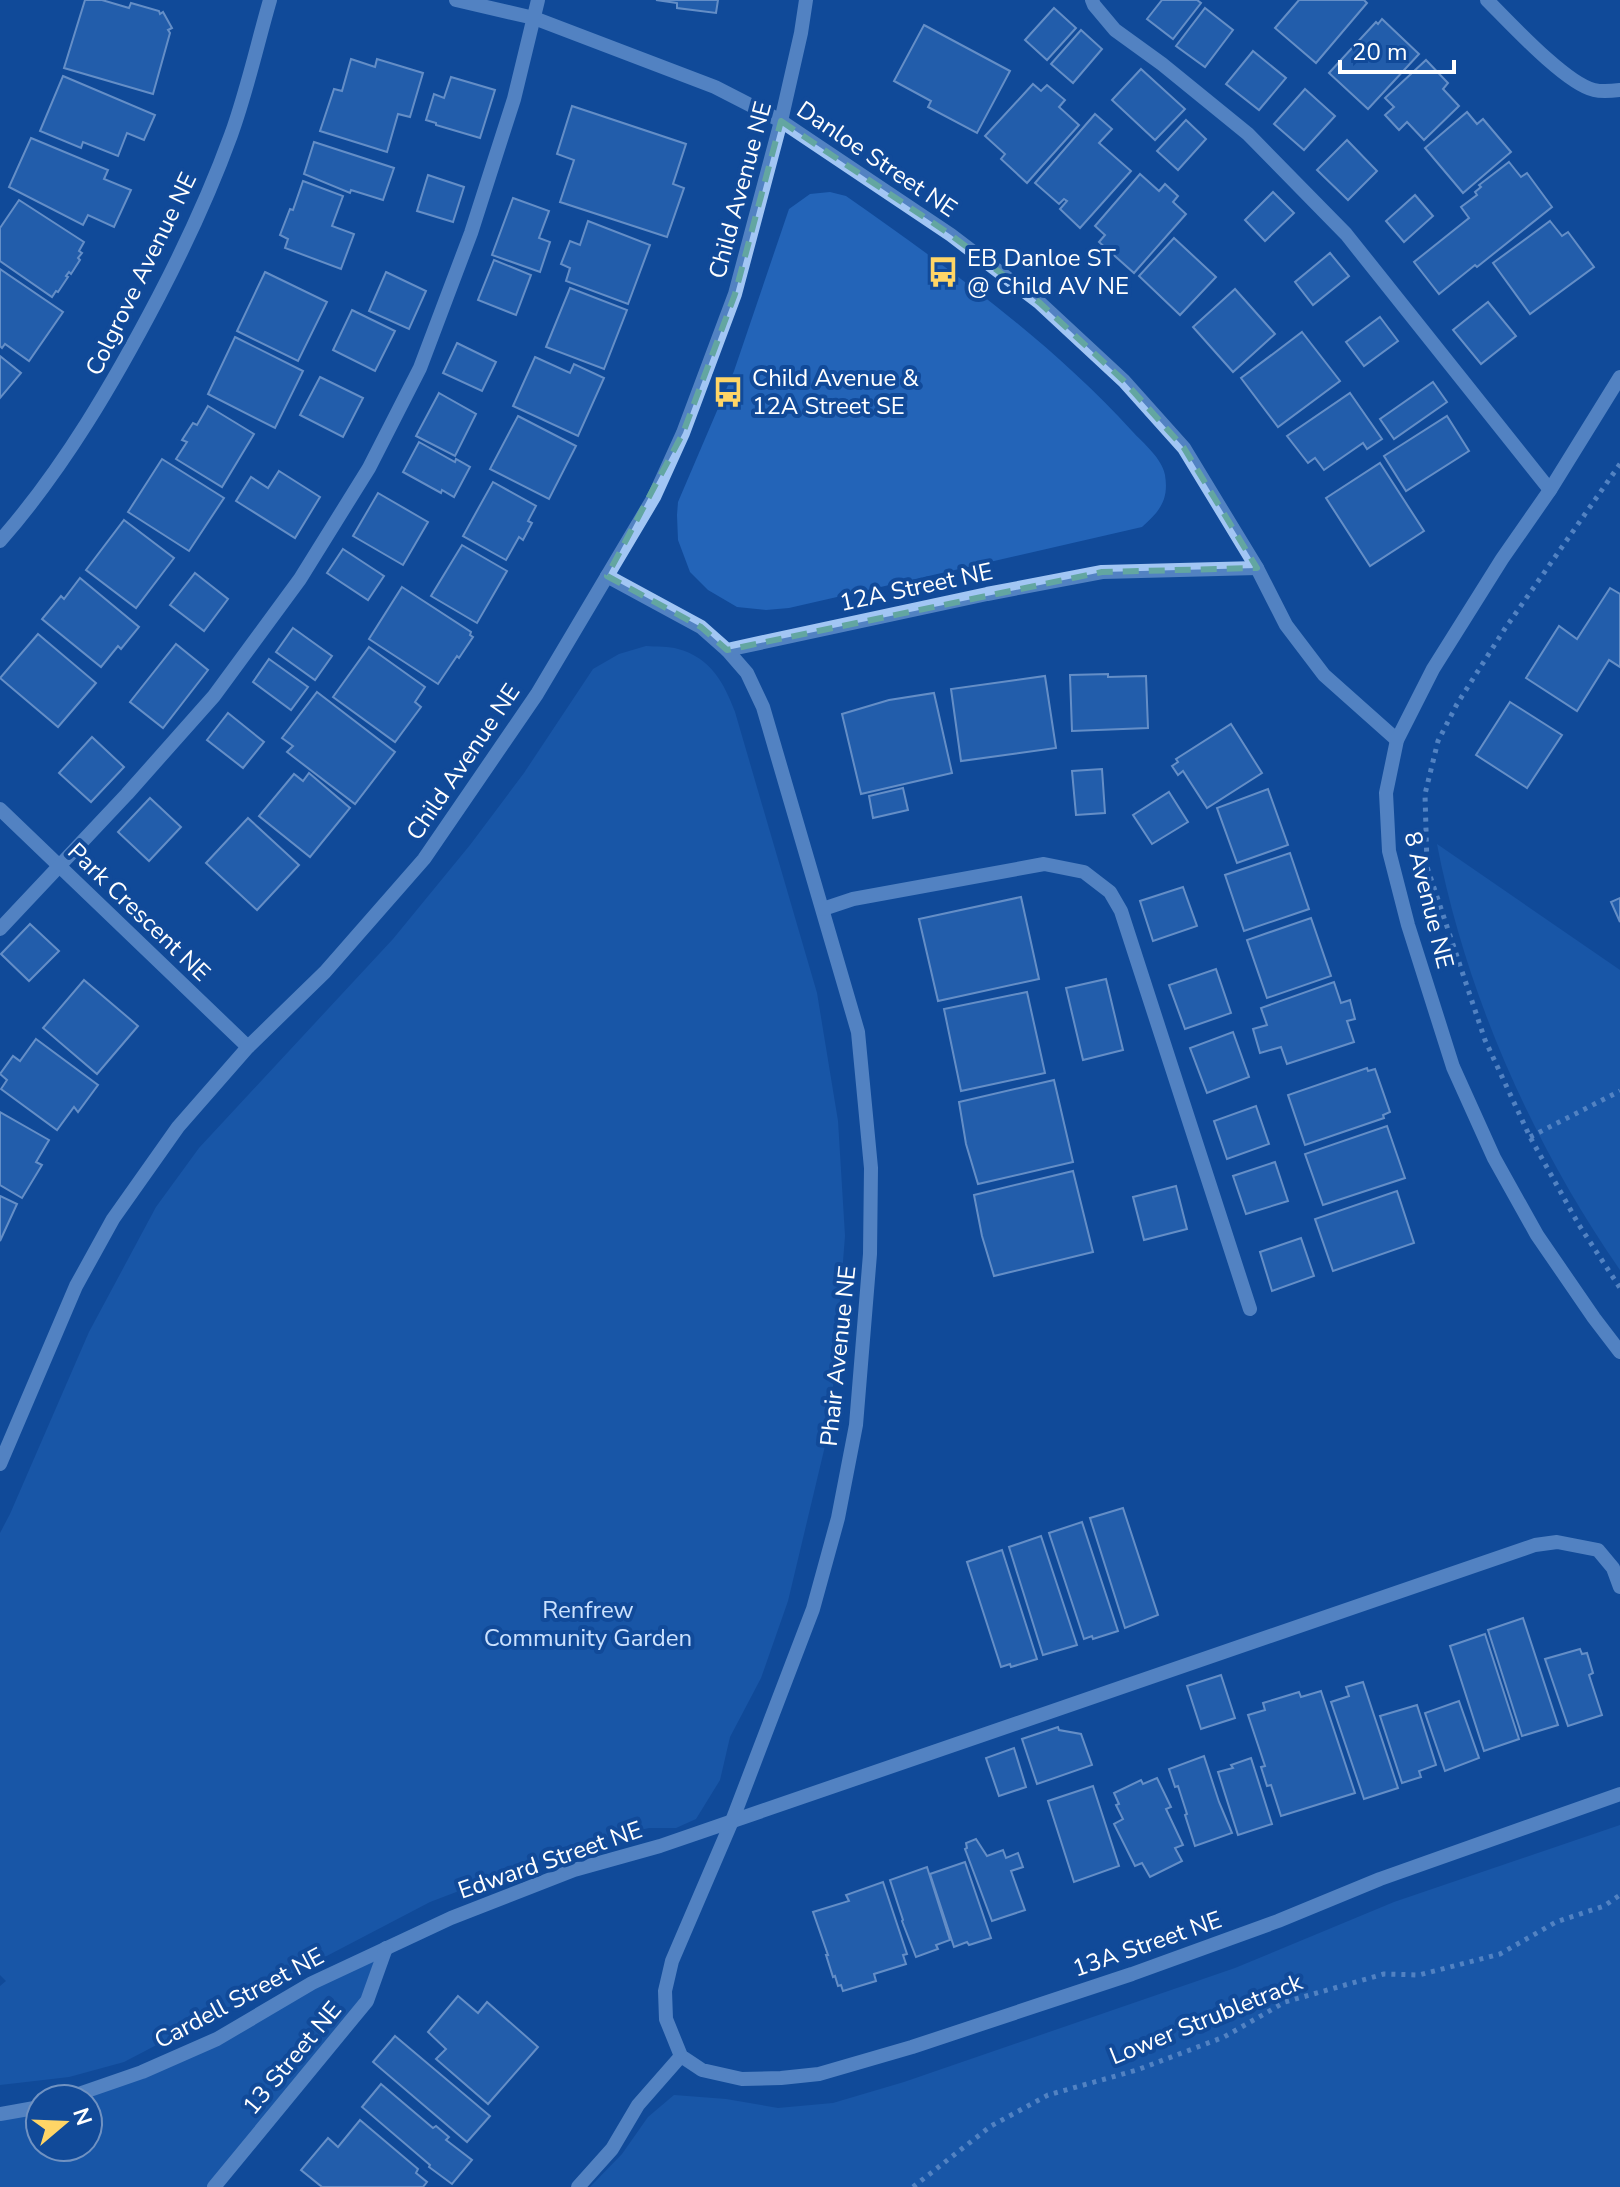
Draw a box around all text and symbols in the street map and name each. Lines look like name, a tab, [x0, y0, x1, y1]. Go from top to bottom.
scale bar	[1340, 24, 1454, 74]
text: 20 m	[1352, 36, 1408, 68]
street label: Danloe Street NE	[791, 93, 963, 225]
street label: Child Avenue NE	[701, 98, 779, 282]
street label: Colgrove Avenue NE	[78, 167, 204, 381]
place label: EB Danloe ST @ Child AV NE	[967, 242, 1129, 302]
bus stop icon: EB Danloe ST @ Child AV NE	[926, 255, 960, 289]
place label: Child Avenue & 12A Street SE	[752, 362, 919, 422]
bus stop icon: Child Avenue & 12A Street SE	[711, 375, 745, 409]
street label: 12A Street NE	[836, 555, 996, 619]
street label: Child Avenue NE	[399, 678, 527, 846]
street label: 8 Avenue NE	[1397, 828, 1461, 972]
street label: Park Crescent NE	[61, 836, 217, 988]
street label: Phair Avenue NE	[813, 1264, 863, 1448]
park label: Renfrew Community Garden	[484, 1594, 692, 1654]
street label: Edward Street NE	[454, 1814, 646, 1906]
street label: 13A Street NE	[1068, 1903, 1226, 1985]
street label: Cardell Street NE	[149, 1940, 329, 2056]
street label: Lower Strubletrack	[1105, 1965, 1308, 2072]
street label: 13 Street NE	[235, 1995, 349, 2121]
north arrow	[24, 2083, 104, 2163]
text: N	[65, 2104, 99, 2129]

